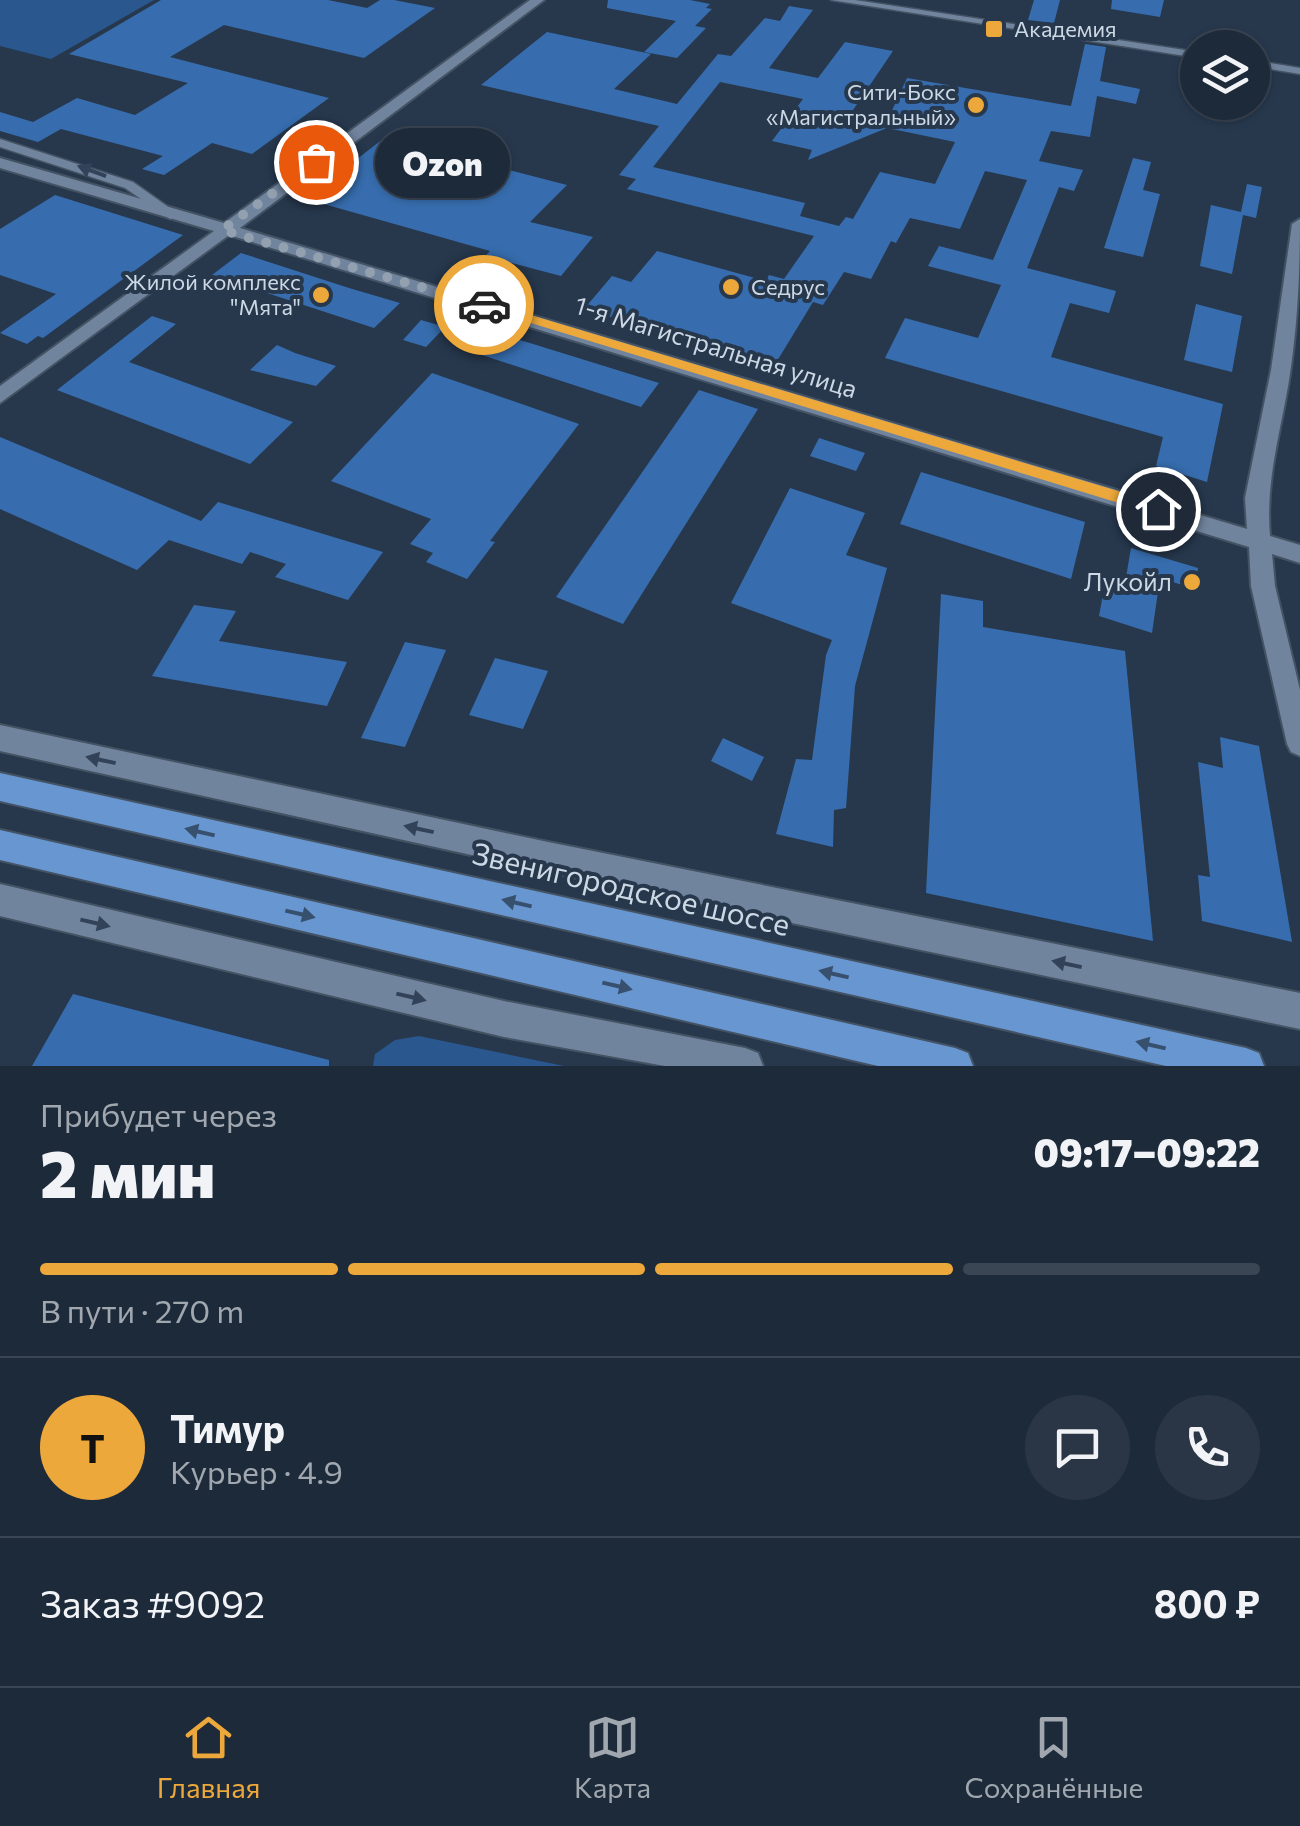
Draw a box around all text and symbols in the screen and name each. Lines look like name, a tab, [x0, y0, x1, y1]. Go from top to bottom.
place label: Академия	[1014, 15, 1117, 42]
marker: Академия	[983, 18, 1005, 40]
map controls	[1180, 30, 1270, 120]
button: layers	[1180, 30, 1270, 120]
place label: Сити-Бокс «Магистральный»	[766, 78, 956, 130]
marker: Сити-Бокс «Магистральный»	[965, 94, 987, 116]
pin	[274, 120, 359, 205]
callout: Ozon	[376, 127, 511, 197]
icon: bag	[289, 135, 344, 190]
text: Ozon	[402, 143, 483, 183]
one-way arrow	[76, 163, 106, 178]
courier	[434, 255, 534, 355]
place label: Жилой комплекс "Мята"	[124, 268, 301, 320]
place label: Седрус	[751, 273, 825, 300]
marker: Седрус	[720, 276, 742, 298]
icon: car	[457, 278, 512, 333]
marker: Жилой комплекс "Мята"	[310, 284, 332, 306]
street label: 1-я Магистральная улица	[572, 289, 861, 403]
pin	[1116, 467, 1201, 552]
icon: home	[1131, 482, 1186, 537]
place label: Лукойл	[1084, 566, 1172, 596]
marker: Лукойл	[1181, 571, 1203, 593]
one-way arrow	[85, 752, 116, 767]
one-way arrow	[403, 821, 434, 836]
one-way arrow	[184, 824, 215, 839]
street label: Звенигородское шоссе	[469, 833, 794, 942]
one-way arrow	[501, 895, 532, 910]
one-way arrow	[285, 906, 316, 922]
one-way arrow	[80, 916, 111, 931]
one-way arrow	[1052, 955, 1083, 971]
one-way arrow	[818, 966, 849, 981]
one-way arrow	[602, 979, 633, 994]
one-way arrow	[396, 990, 427, 1005]
one-way arrow	[1135, 1037, 1166, 1052]
text: Прибудет через	[40, 1094, 277, 1134]
text: 09:17–09:22	[1034, 1128, 1260, 1175]
text: 2 мин	[40, 1132, 215, 1211]
text: В пути · 270 m	[40, 1290, 244, 1330]
button: chat	[1025, 1395, 1130, 1500]
button: phone	[1155, 1395, 1260, 1500]
text: Тимур	[170, 1404, 285, 1451]
text: Т	[80, 1424, 105, 1471]
text: Курьер · 4.9	[170, 1451, 343, 1491]
text: Заказ #9092	[40, 1579, 265, 1626]
text: 800 ₽	[1154, 1579, 1260, 1626]
tab: Главная	[157, 1710, 261, 1804]
tab: Карта	[574, 1710, 651, 1804]
tab: Сохранённые	[965, 1710, 1143, 1804]

